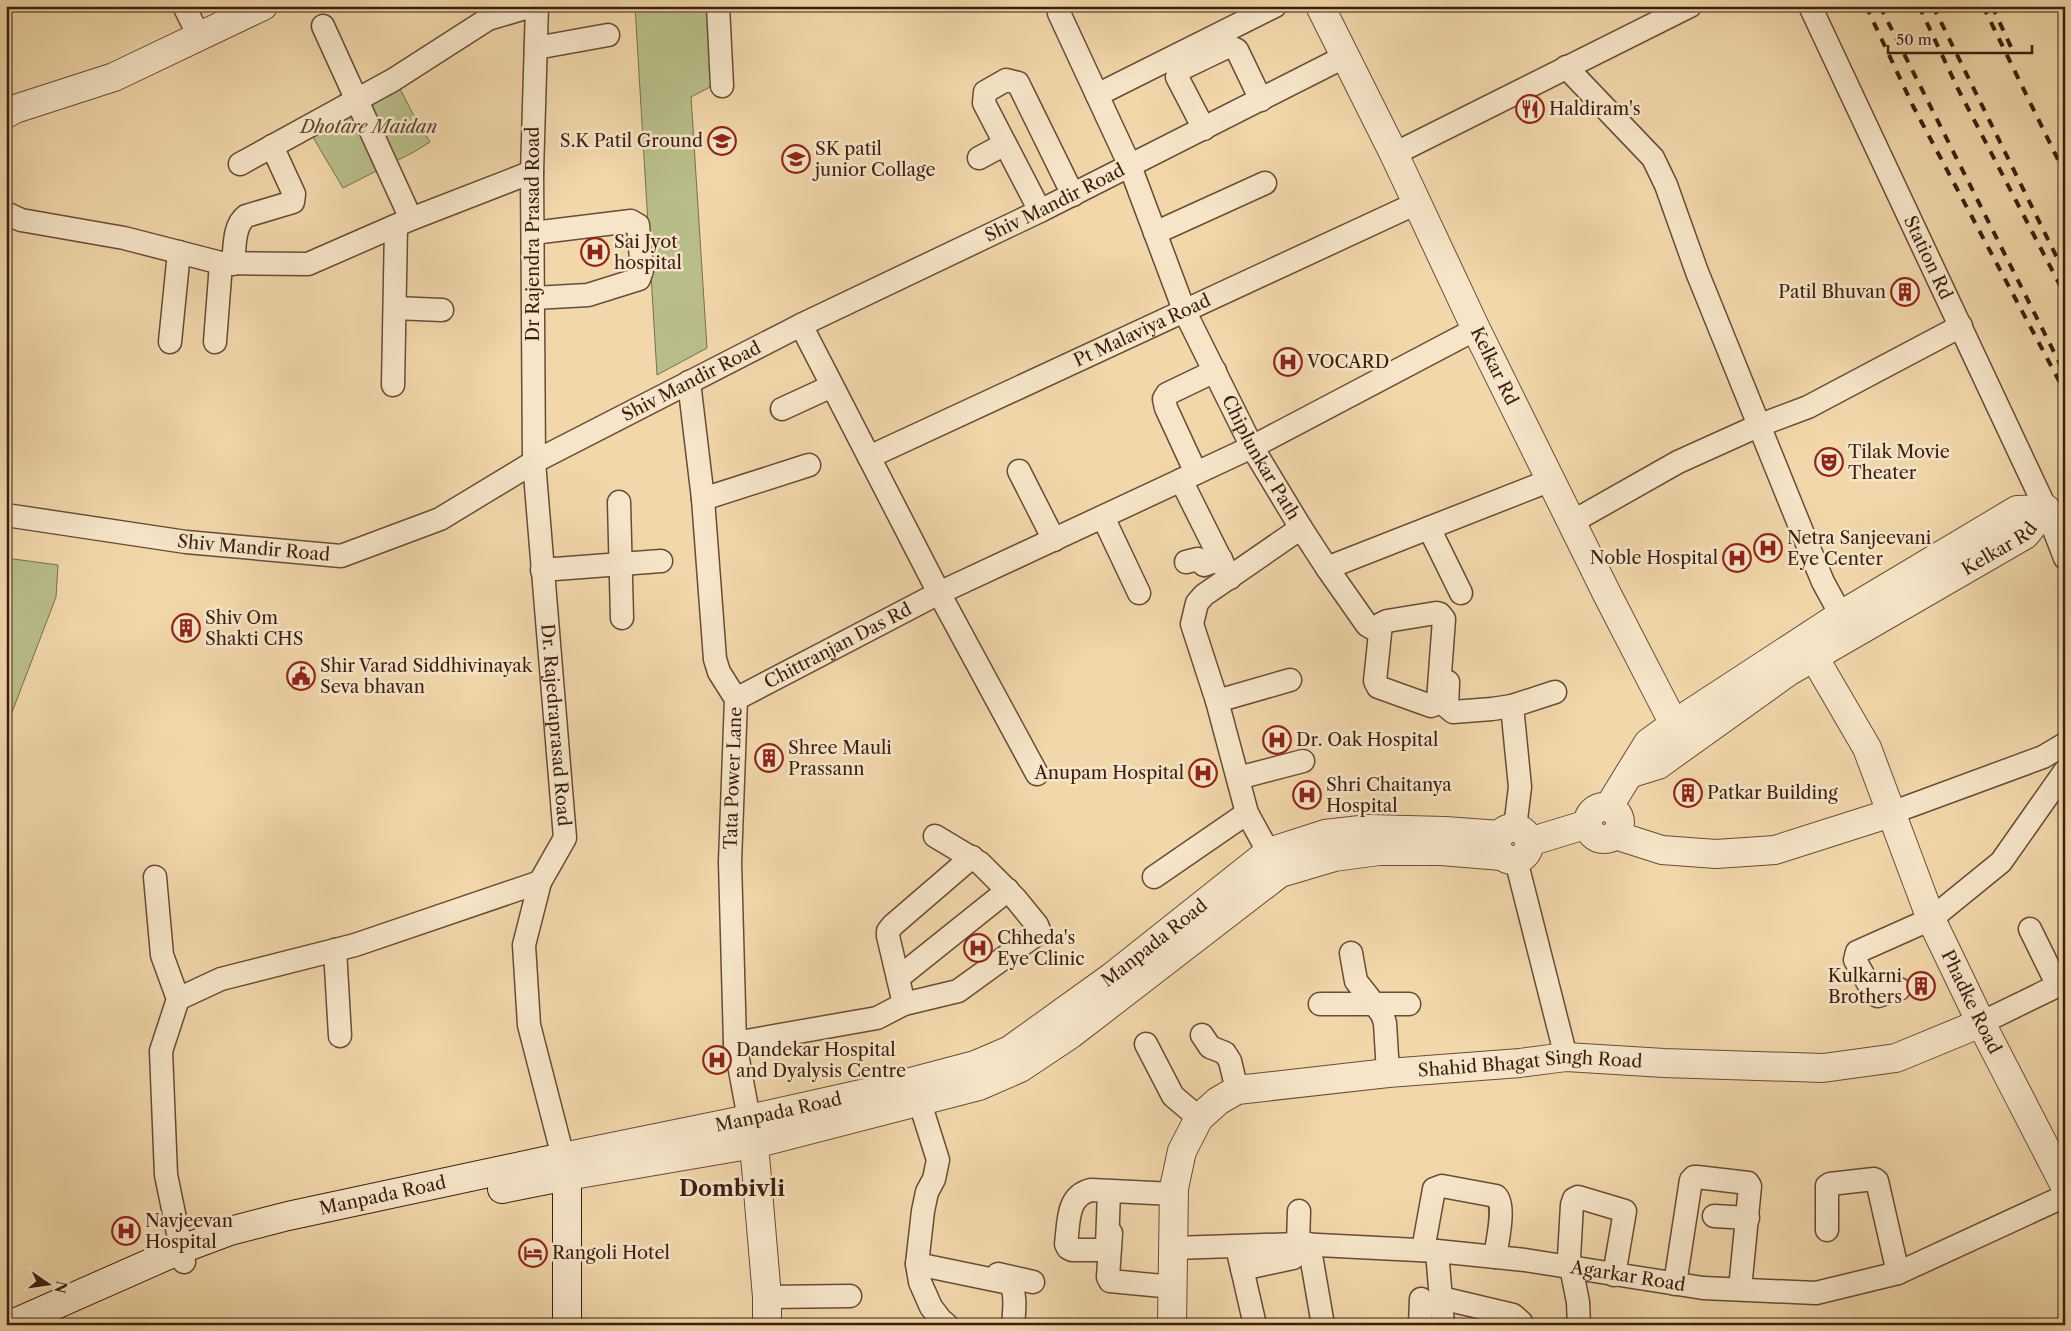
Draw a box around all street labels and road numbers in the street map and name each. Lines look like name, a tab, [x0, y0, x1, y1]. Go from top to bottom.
street label: Dr Rajendra Prasad Road	[522, 127, 544, 341]
street label: Shiv Mandir Road	[981, 159, 1128, 247]
street label: Station Rd	[1899, 212, 1957, 303]
street label: Pt Malaviya Road	[1070, 289, 1214, 372]
street label: Kelkar Rd	[1466, 323, 1523, 409]
street label: Shiv Mandir Road	[618, 337, 764, 426]
street label: Chiplunkar Path	[1217, 392, 1305, 524]
street label: Kelkar Rd	[1958, 518, 2042, 580]
street label: Shiv Mandir Road	[176, 530, 331, 566]
street label: Chittranjan Das Rd	[760, 598, 915, 693]
street label: Dr. Rajedraprasad Road	[536, 623, 575, 827]
street label: Tata Power Lane	[720, 706, 746, 850]
street label: Manpada Road	[1097, 894, 1212, 992]
street label: Phadke Road	[1937, 946, 2006, 1057]
street label: Shahid Bhagat Singh Road	[1417, 1046, 1643, 1082]
street label: Manpada Road	[713, 1088, 844, 1137]
street label: Manpada Road	[317, 1171, 448, 1220]
street label: Agarkar Road	[1568, 1256, 1687, 1296]

